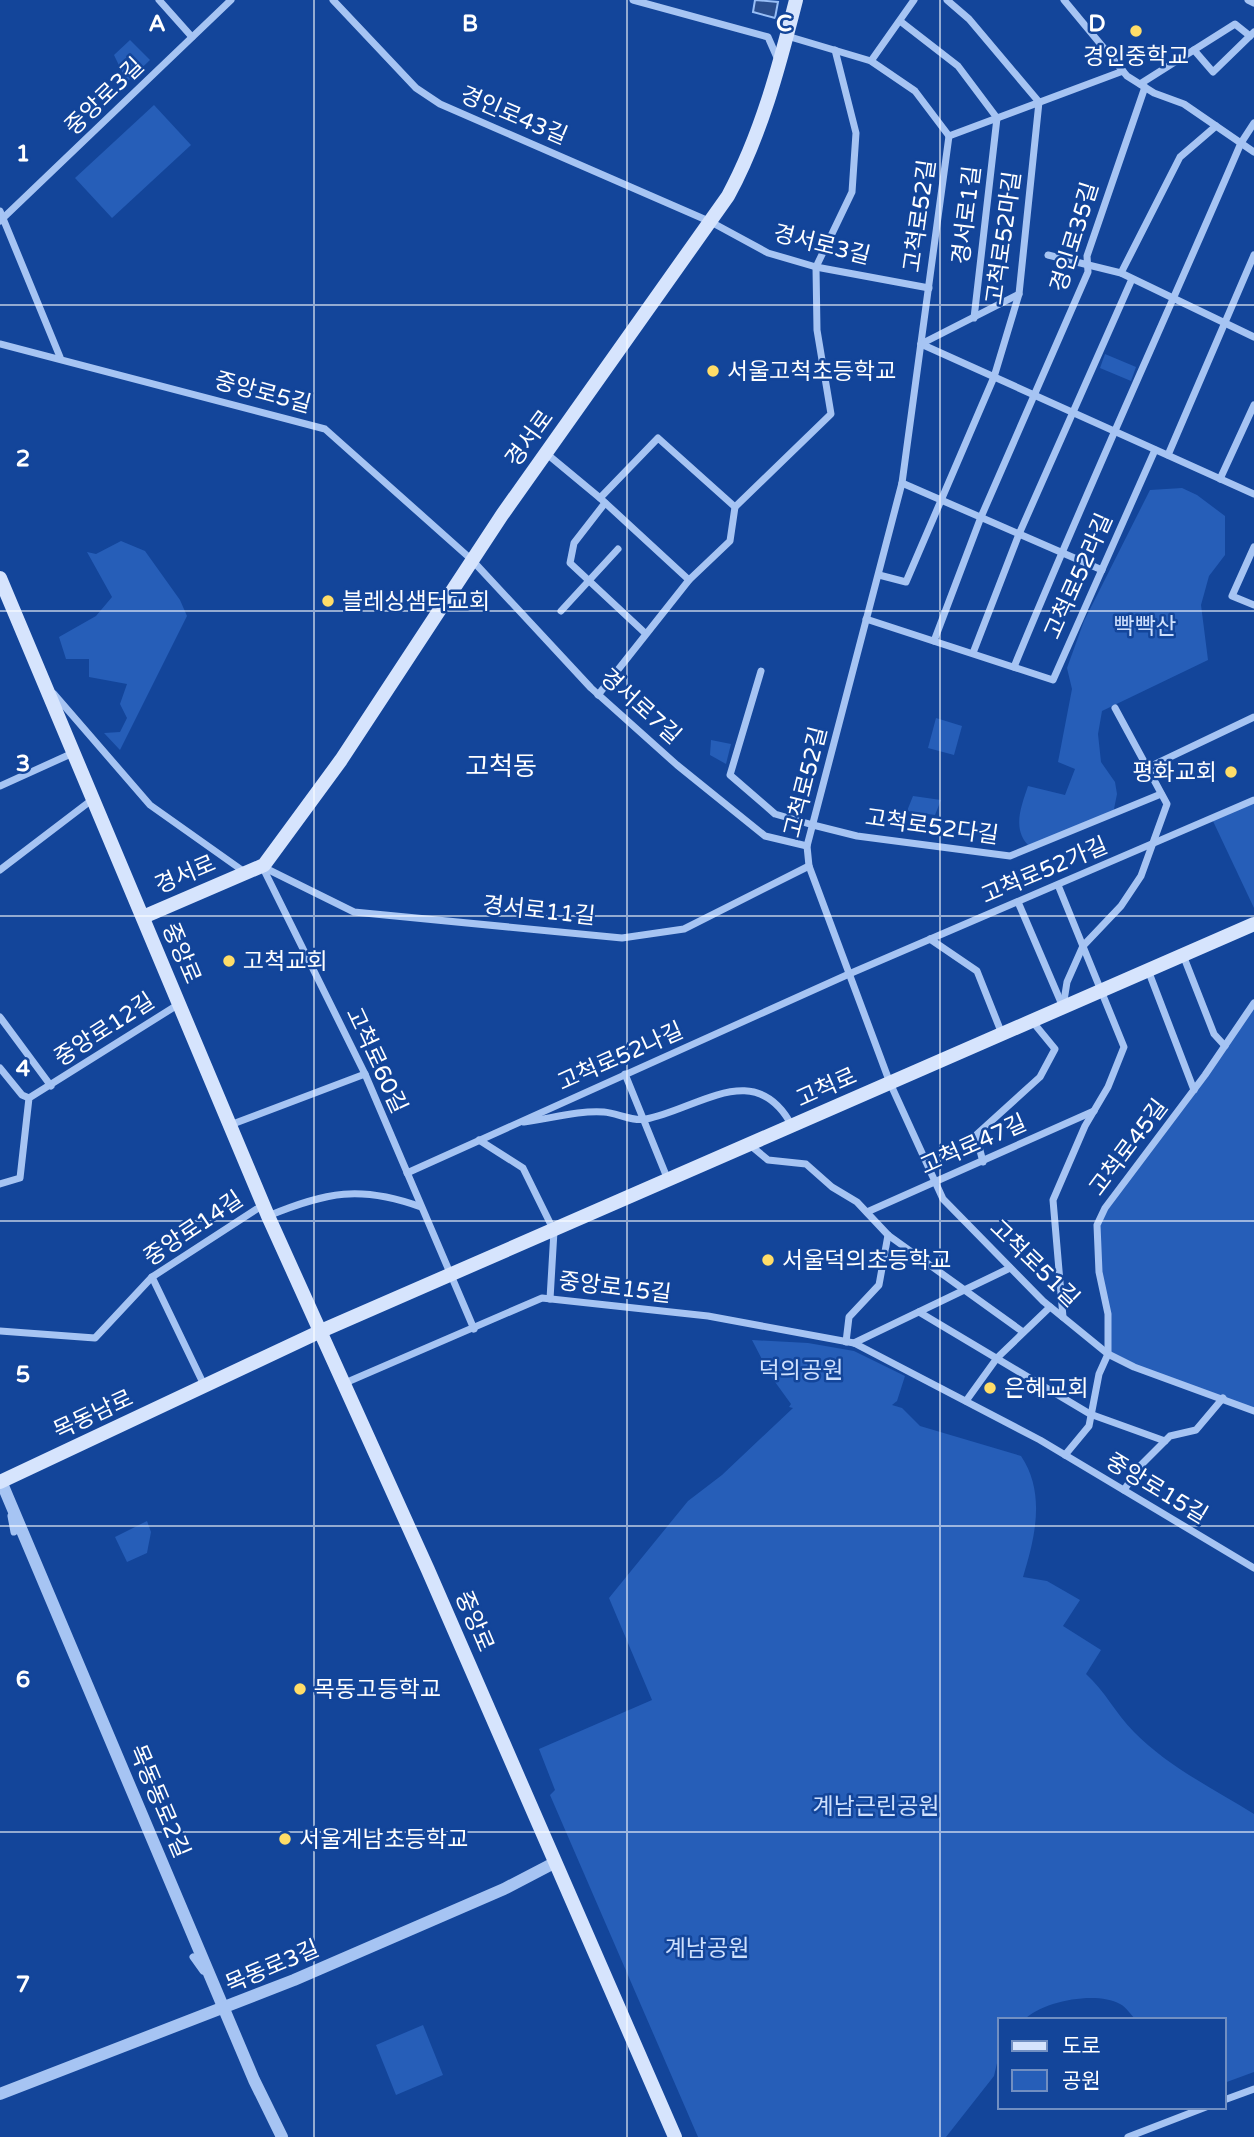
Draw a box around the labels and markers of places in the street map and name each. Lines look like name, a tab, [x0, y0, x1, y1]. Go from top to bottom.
marker: 경인중학교	[1128, 23, 1144, 39]
place label: 경인중학교	[1083, 43, 1189, 71]
place label: 서울고척초등학교	[727, 358, 896, 386]
marker: 서울고척초등학교	[705, 363, 721, 379]
place label: 블레싱샘터교회	[342, 588, 490, 616]
marker: 블레싱샘터교회	[320, 593, 336, 609]
place label: 평화교회	[1132, 759, 1217, 787]
marker: 평화교회	[1223, 764, 1239, 780]
place label: 고척교회	[243, 948, 328, 976]
marker: 고척교회	[221, 953, 237, 969]
place label: 서울덕의초등학교	[782, 1247, 951, 1275]
marker: 서울덕의초등학교	[760, 1252, 776, 1268]
place label: 은혜교회	[1004, 1375, 1089, 1403]
marker: 은혜교회	[982, 1380, 998, 1396]
place label: 목동고등학교	[314, 1676, 441, 1704]
marker: 목동고등학교	[292, 1681, 308, 1697]
place label: 서울계남초등학교	[299, 1826, 468, 1854]
marker: 서울계남초등학교	[277, 1831, 293, 1847]

